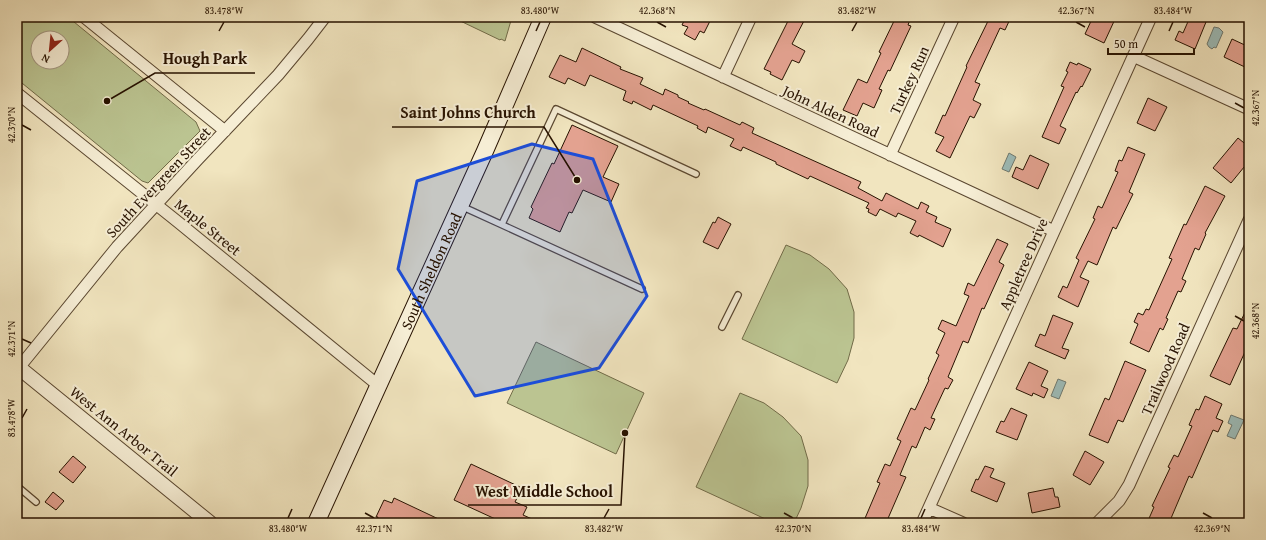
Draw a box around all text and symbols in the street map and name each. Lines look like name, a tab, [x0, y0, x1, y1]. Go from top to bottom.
text: 83.478°W	[205, 3, 244, 18]
text: 83.480°W	[521, 3, 560, 18]
text: 42.368°N	[639, 3, 676, 18]
text: 83.482°W	[838, 3, 877, 18]
text: 42.367°N	[1058, 3, 1095, 18]
text: 83.484°W	[1154, 3, 1193, 18]
north arrow	[30, 30, 70, 70]
scale bar	[1108, 30, 1194, 56]
text: 50 m	[1114, 35, 1138, 52]
street label: Turkey Run	[884, 42, 934, 118]
callout: Hough Park	[155, 45, 255, 73]
text: Hough Park	[163, 46, 248, 70]
text: N	[38, 50, 52, 68]
street label: John Alden Road	[778, 79, 883, 142]
text: 42.367°N	[1248, 89, 1263, 126]
callout: Saint Johns Church	[392, 99, 544, 127]
text: Saint Johns Church	[400, 100, 536, 124]
text: 42.370°N	[4, 106, 19, 143]
street label: South Evergreen Street	[101, 121, 216, 242]
street label: Maple Street	[170, 194, 246, 261]
street label: South Sheldon Road	[395, 209, 466, 333]
street label: Appletree Drive	[993, 215, 1053, 313]
text: 42.368°N	[1248, 302, 1263, 339]
text: 42.371°N	[4, 320, 19, 357]
street label: Trailwood Road	[1135, 320, 1195, 418]
street label: West Ann Arbor Trail	[66, 381, 182, 481]
text: 83.478°W	[4, 398, 19, 437]
callout: West Middle School	[468, 477, 621, 505]
text: West Middle School	[475, 479, 613, 503]
text: 83.480°W	[269, 521, 308, 536]
text: 42.371°N	[356, 521, 393, 536]
text: 83.482°W	[585, 521, 624, 536]
text: 42.370°N	[775, 521, 812, 536]
text: 83.484°W	[902, 521, 941, 536]
text: 42.369°N	[1194, 521, 1231, 536]

